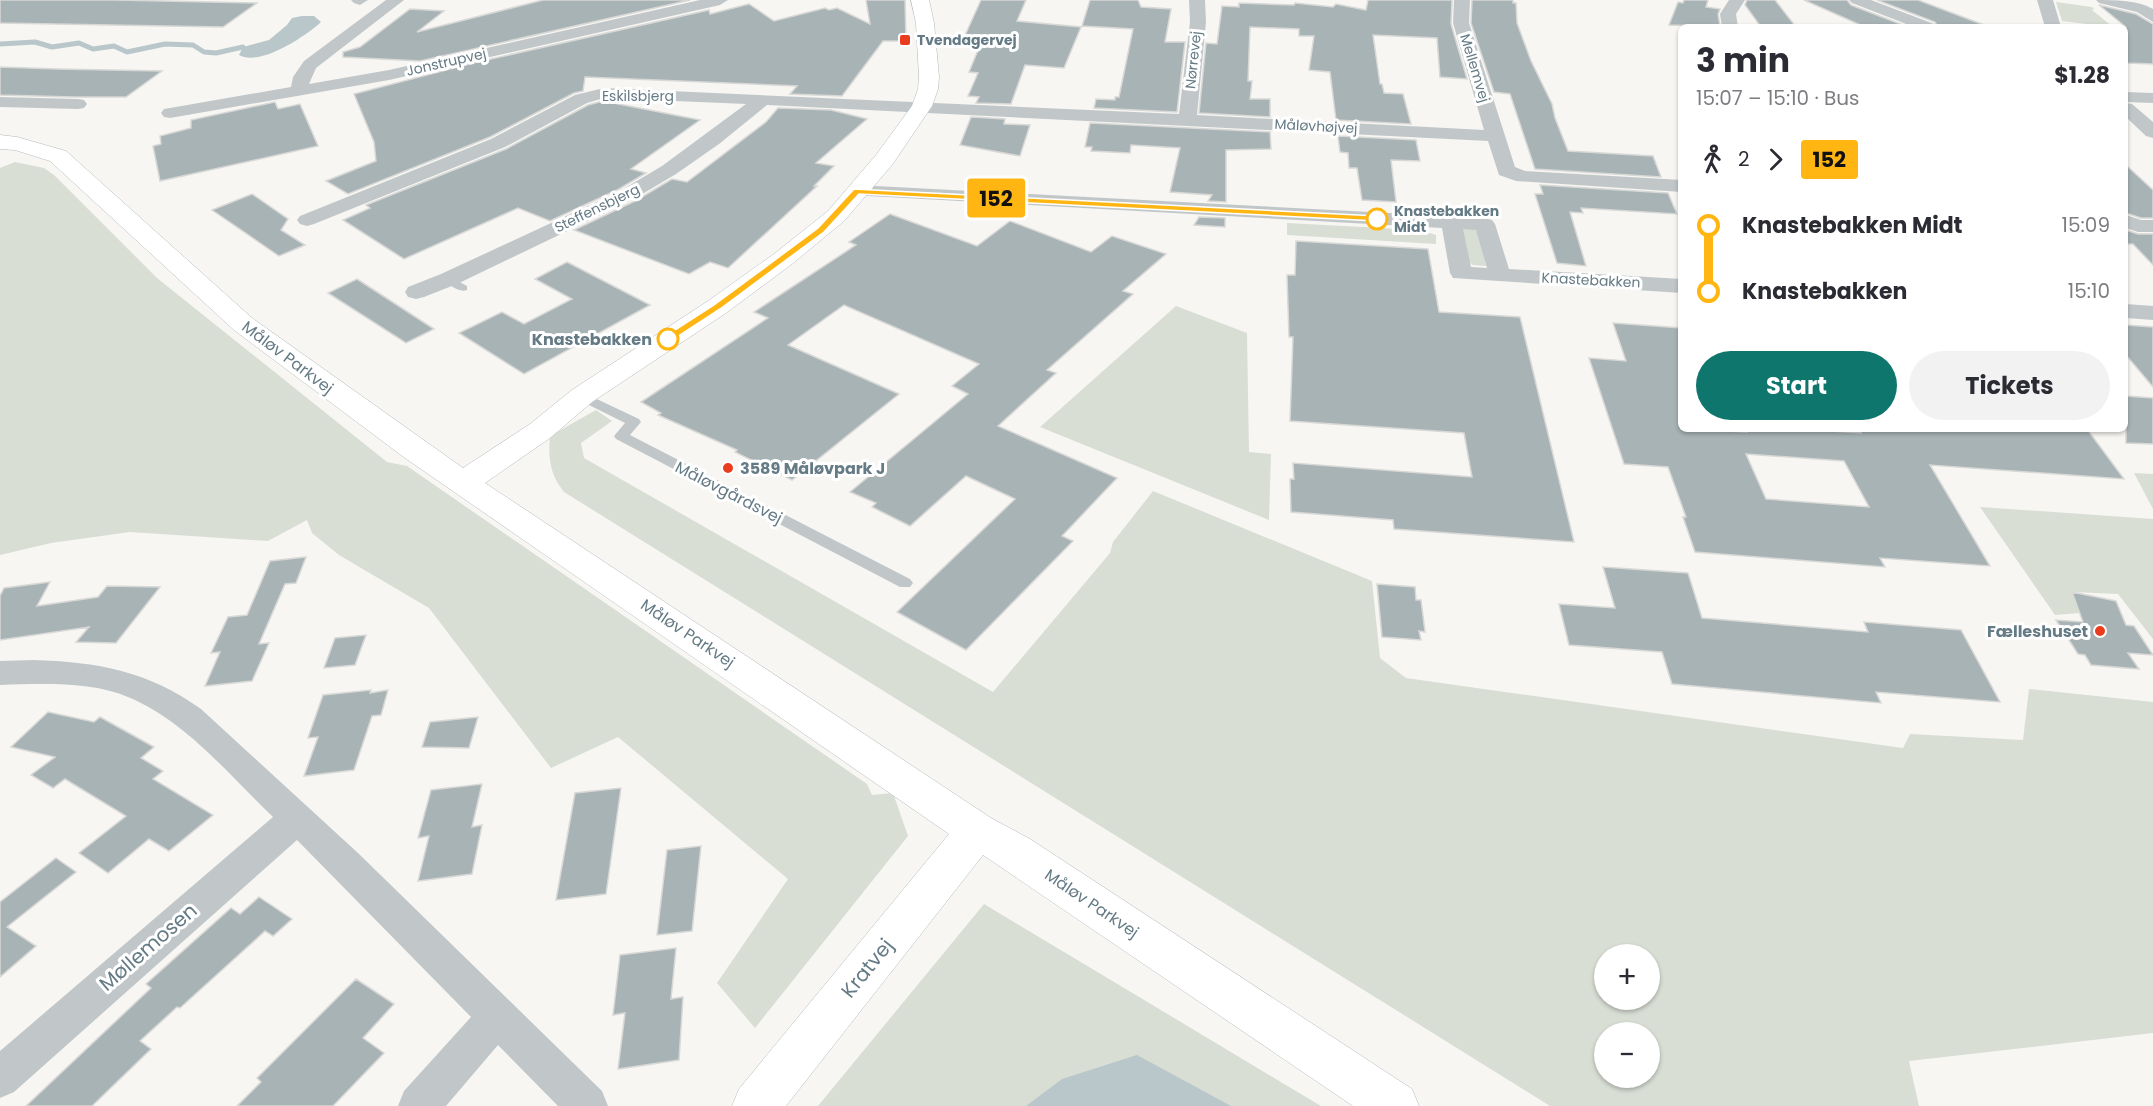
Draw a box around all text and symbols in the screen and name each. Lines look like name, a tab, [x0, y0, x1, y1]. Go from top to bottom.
place label: Tvendagervej	[917, 30, 1017, 50]
street label: Nørrevej	[1180, 30, 1206, 90]
street label: Mellemvej	[1455, 31, 1495, 105]
marker: Tvendagervej	[898, 33, 912, 47]
text: 3 min	[1696, 37, 1790, 84]
street label: Jonstrupvej	[404, 43, 488, 81]
text: $1.28	[2054, 60, 2110, 91]
text: 15:07 – 15:10 · Bus	[1696, 84, 1860, 112]
street label: Eskilsbjerg	[602, 86, 674, 106]
street label: Måløvhøjvej	[1274, 114, 1358, 138]
icon: walk	[1696, 143, 1729, 176]
icon: forward	[1759, 143, 1792, 176]
text: 2	[1738, 145, 1750, 173]
text: 152	[1813, 145, 1846, 174]
line badge: 152	[962, 178, 1030, 218]
street label: Steffensbjerg	[551, 179, 643, 237]
text: 152	[979, 184, 1013, 213]
place label: Knastebakken Midt	[1394, 201, 1499, 237]
marker: Knastebakken Midt	[1366, 208, 1388, 230]
text: Knastebakken Midt	[1742, 210, 1963, 241]
text: 15:09	[2062, 211, 2110, 239]
street label: Knastebakken	[1541, 267, 1641, 293]
text: Knastebakken	[1742, 276, 1907, 307]
text: 15:10	[2068, 277, 2110, 305]
street label: Måløv Parkvej	[237, 315, 338, 399]
place label: Knastebakken	[532, 328, 652, 351]
marker: Knastebakken	[657, 328, 679, 350]
button: Start	[1696, 351, 1897, 420]
button: Tickets	[1909, 351, 2110, 420]
street label: Måløvgårdsvej	[671, 456, 786, 529]
place label: 3589 Måløvpark J	[740, 457, 885, 480]
marker: 3589 Måløvpark J	[721, 461, 735, 475]
street label: Måløv Parkvej	[636, 593, 739, 673]
place label: Fælleshuset	[1987, 620, 2088, 643]
marker: Fælleshuset	[2093, 624, 2107, 638]
street label: Måløv Parkvej	[1040, 863, 1143, 943]
street label: Møllemosen	[93, 897, 203, 997]
street label: Kratvej	[834, 932, 900, 1004]
map controls	[1594, 944, 1660, 1088]
button: +	[1594, 944, 1660, 1010]
button: −	[1594, 1022, 1660, 1088]

